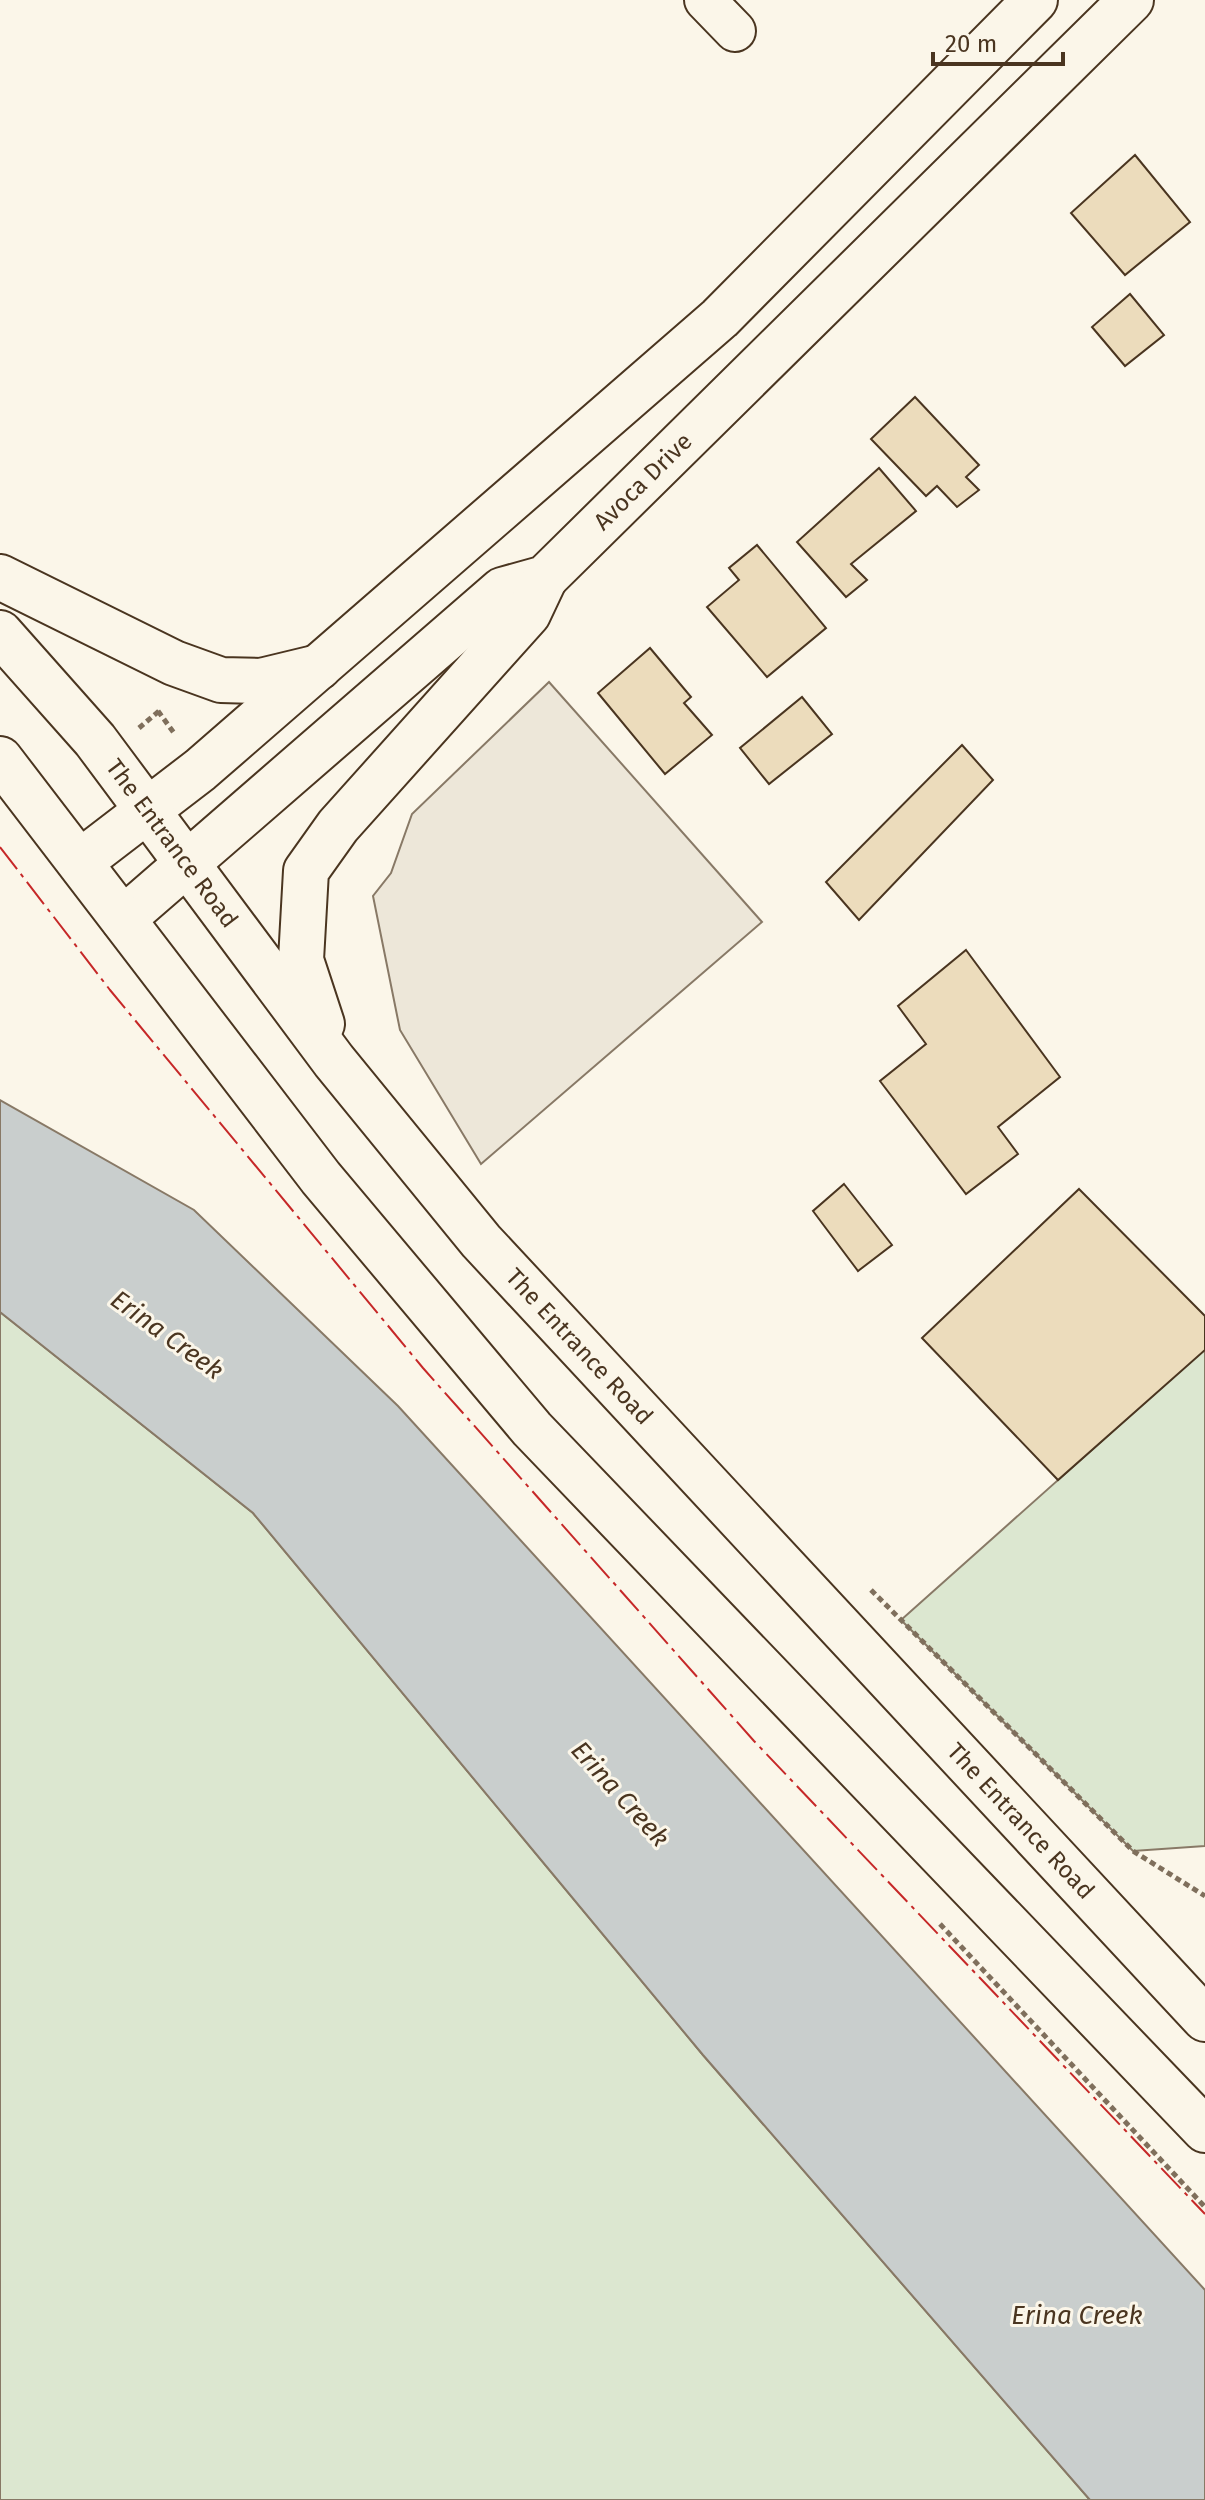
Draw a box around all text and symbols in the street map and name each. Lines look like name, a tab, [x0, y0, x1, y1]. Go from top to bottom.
scale bar	[933, 16, 1063, 66]
text: 20 m	[945, 30, 997, 58]
street label: Avoca Drive	[588, 427, 698, 536]
street label: The Entrance Road	[100, 754, 244, 933]
street label: The Entrance Road	[500, 1263, 659, 1430]
water label: Erina Creek	[105, 1284, 229, 1386]
water label: Erina Creek	[565, 1735, 675, 1853]
street label: The Entrance Road	[941, 1737, 1100, 1905]
water label: Erina Creek	[1011, 2300, 1143, 2331]

